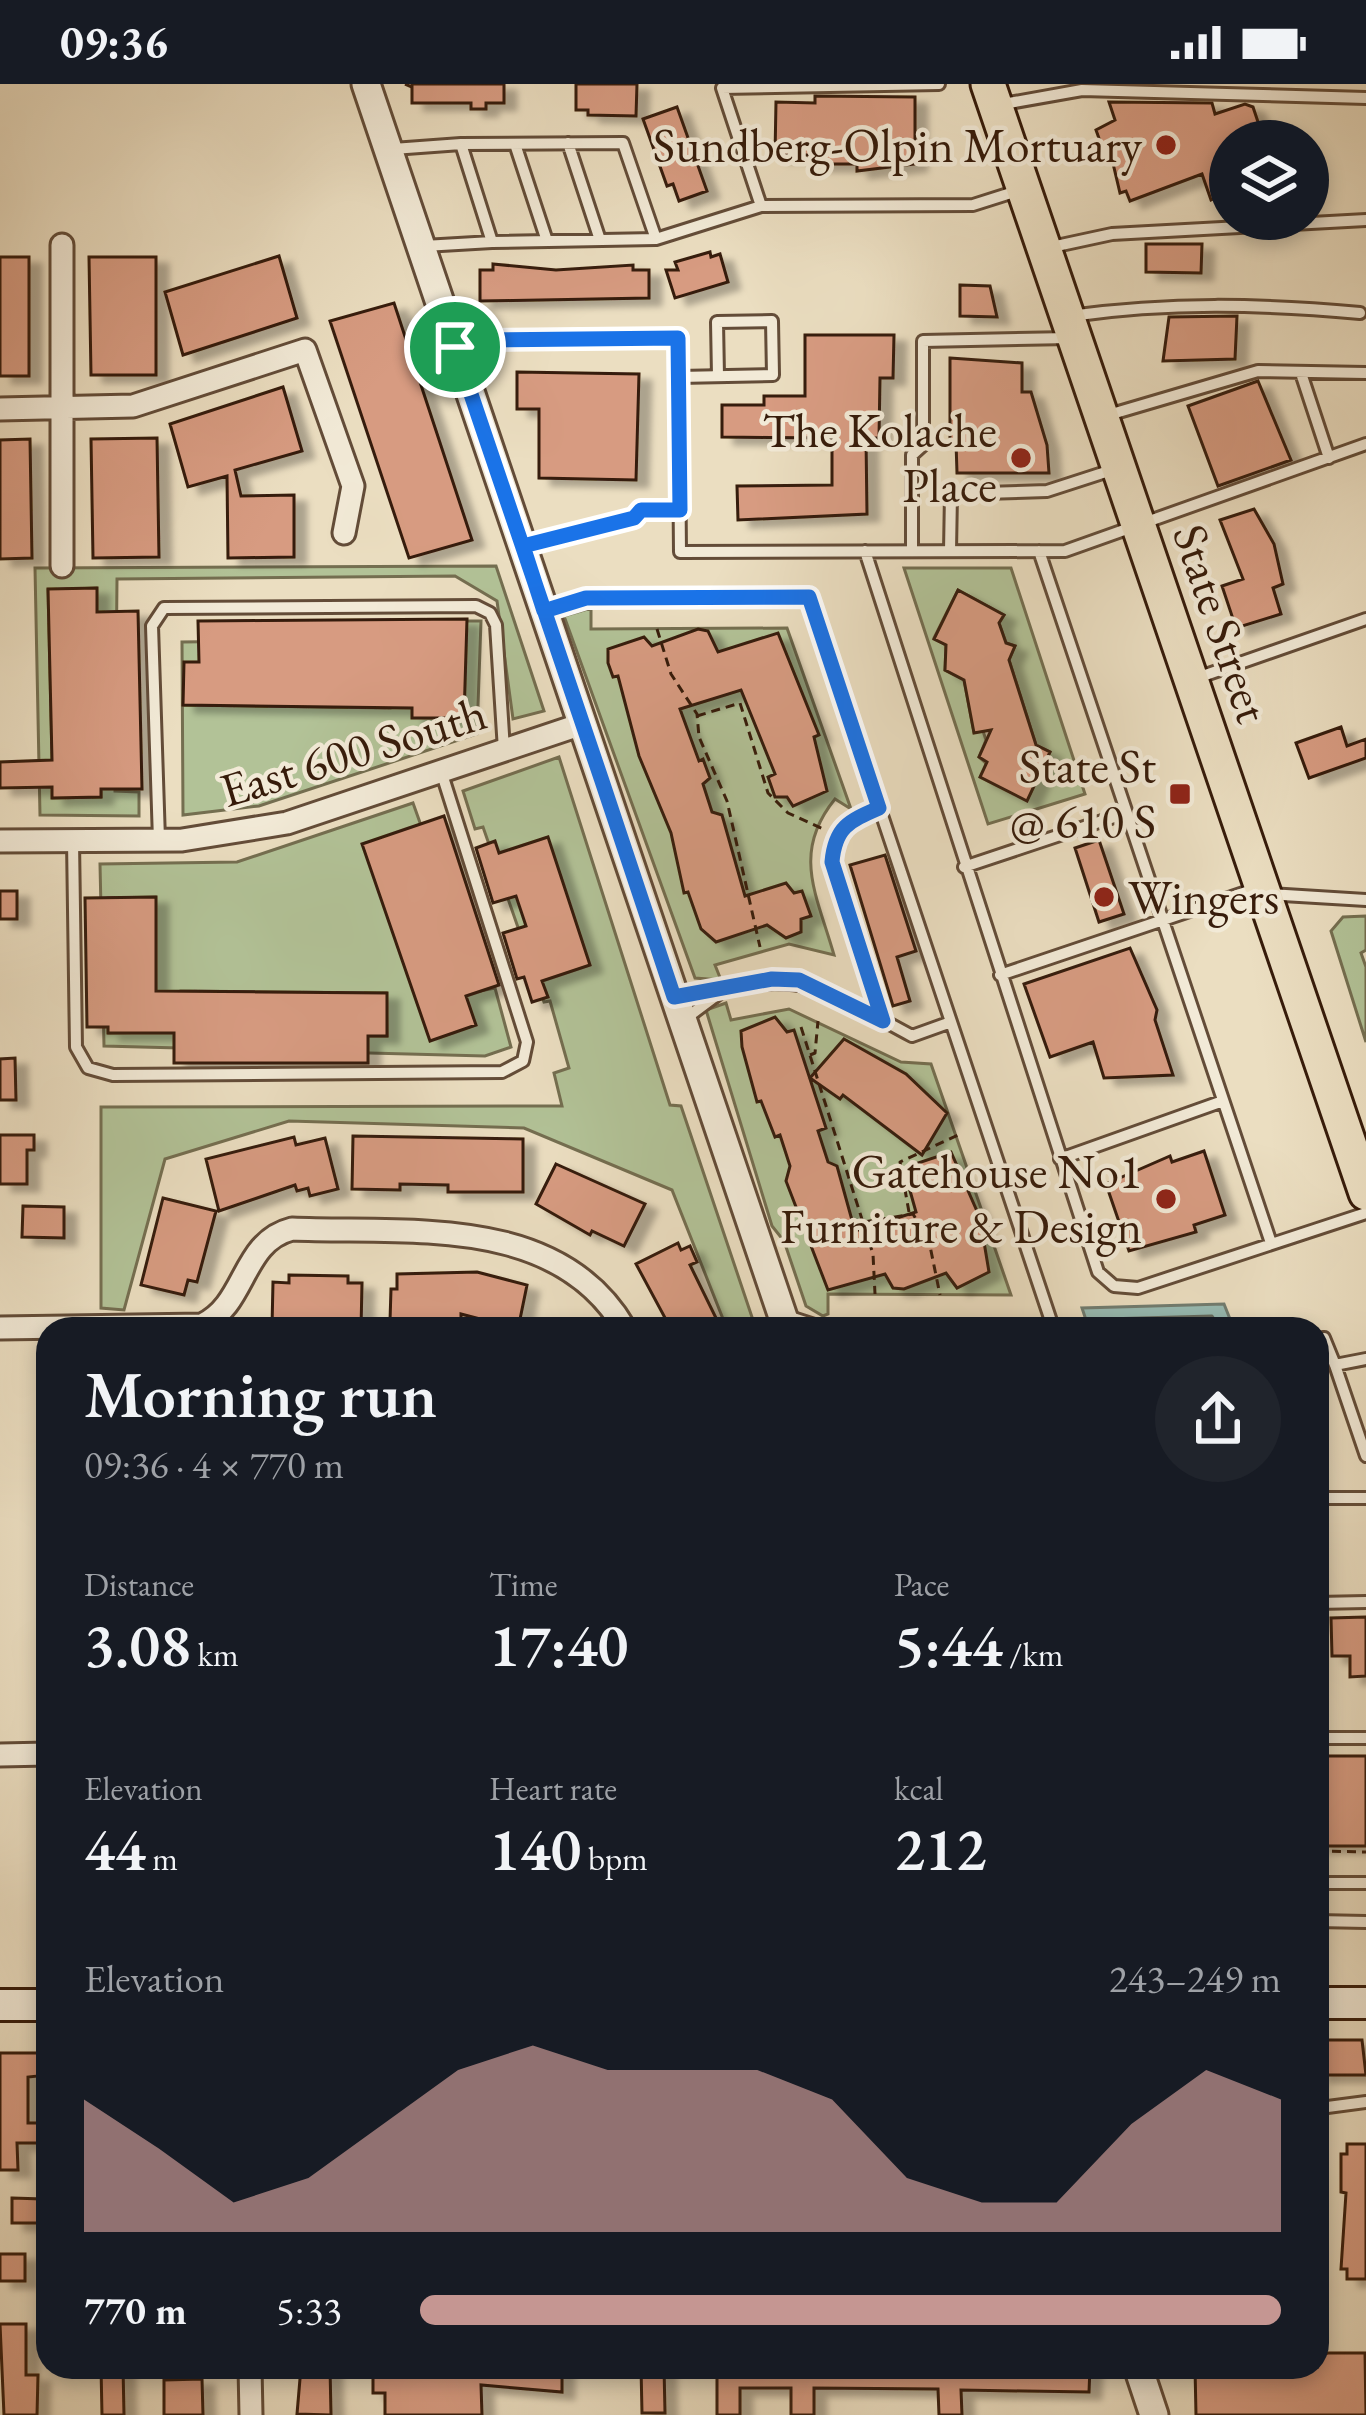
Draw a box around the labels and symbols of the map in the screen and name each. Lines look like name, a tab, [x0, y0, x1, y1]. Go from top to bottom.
place label: Sundberg-Olpin Mortuary	[653, 114, 1143, 176]
marker: Sundberg-Olpin Mortuary	[1153, 132, 1179, 158]
pin	[404, 296, 506, 398]
place label: The Kolache Place	[762, 399, 997, 516]
marker: The Kolache Place	[1008, 445, 1034, 471]
street label: State Street	[1159, 516, 1285, 730]
street label: East 600 South	[212, 681, 494, 821]
place label: State St @ 610 S	[1009, 735, 1156, 852]
marker: State St @ 610 S	[1167, 781, 1193, 807]
place label: Wingers	[1128, 866, 1279, 928]
marker: Wingers	[1091, 884, 1117, 910]
place label: Gatehouse No1 Furniture & Design	[780, 1140, 1142, 1257]
marker: Gatehouse No1 Furniture & Design	[1153, 1186, 1179, 1212]

